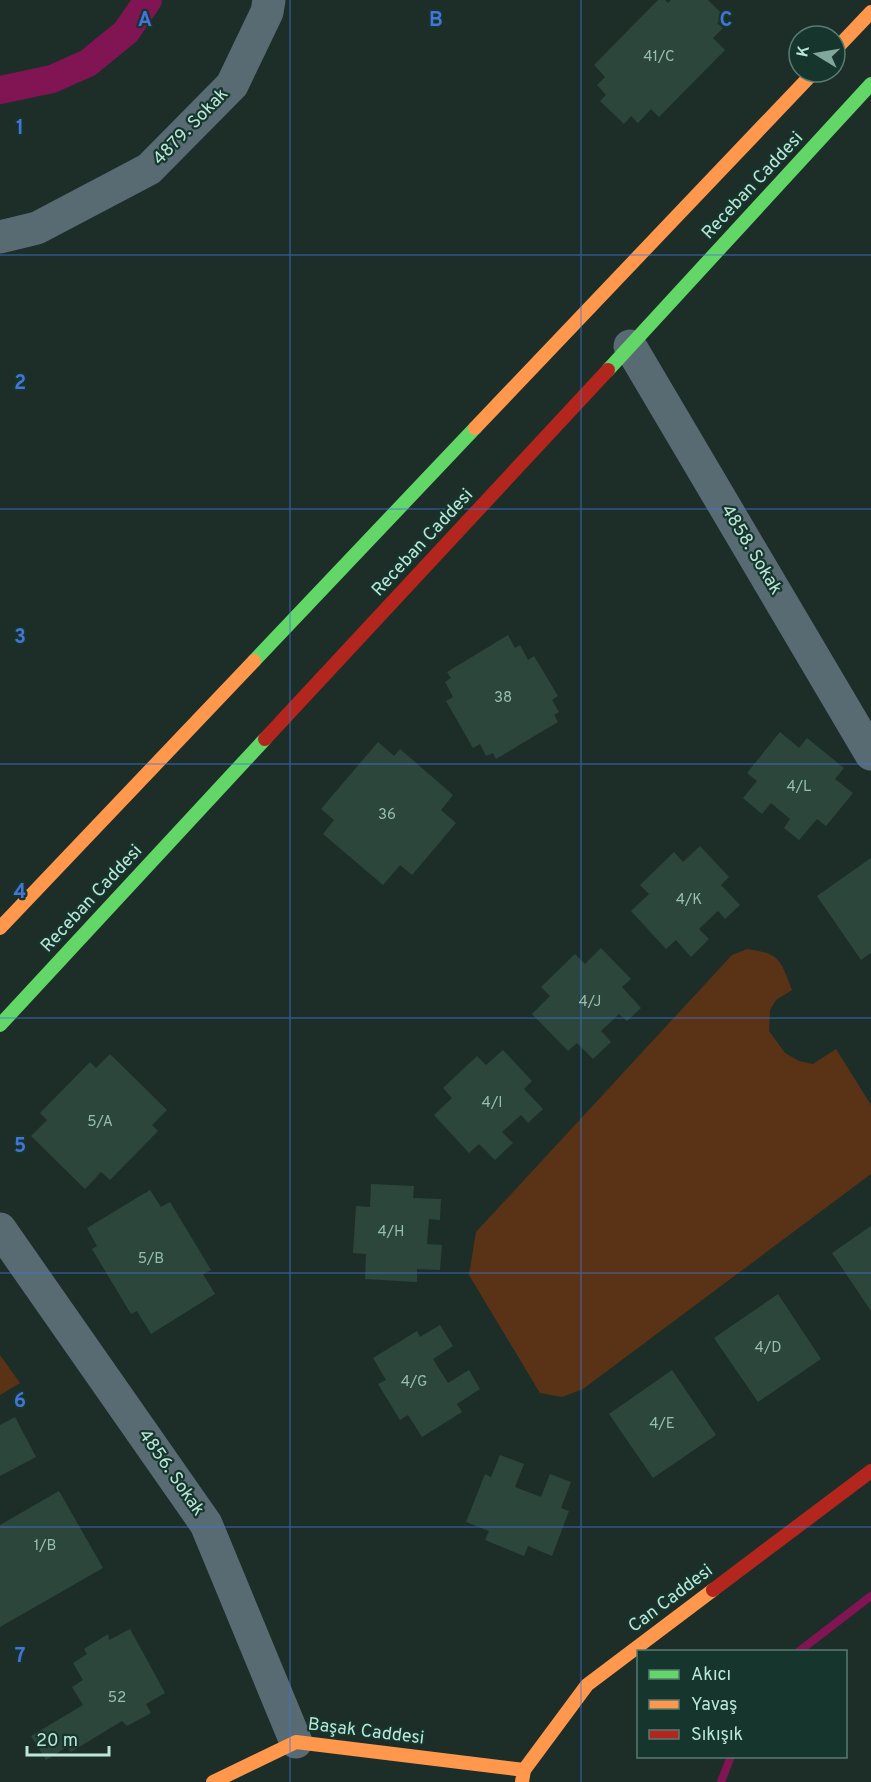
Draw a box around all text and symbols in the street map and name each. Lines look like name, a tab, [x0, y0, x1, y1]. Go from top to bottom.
text: A	[138, 8, 152, 34]
text: B	[429, 8, 443, 34]
text: C	[720, 8, 732, 34]
north arrow	[787, 24, 847, 84]
text: K	[793, 44, 815, 59]
house number: 41/C	[643, 48, 675, 67]
street label: 4879. Sokak	[148, 83, 234, 171]
text: 1	[16, 116, 24, 142]
street label: Receban Caddesi	[697, 127, 809, 245]
text: 2	[14, 371, 26, 397]
street label: Receban Caddesi	[367, 484, 479, 602]
street label: 4858. Sokak	[715, 501, 787, 599]
text: 3	[14, 625, 26, 651]
house number: 38	[494, 689, 512, 708]
house number: 4/L	[787, 778, 811, 797]
house number: 36	[378, 806, 396, 825]
street label: Receban Caddesi	[36, 840, 148, 958]
text: 4	[14, 880, 26, 906]
house number: 4/K	[676, 891, 702, 910]
house number: 4/J	[579, 993, 601, 1012]
house number: 4/I	[482, 1094, 502, 1113]
house number: 5/A	[87, 1113, 113, 1132]
text: 5	[14, 1134, 26, 1160]
house number: 4/H	[377, 1223, 405, 1242]
house number: 5/B	[138, 1250, 164, 1269]
house number: 4/D	[755, 1339, 781, 1358]
house number: 4/G	[401, 1373, 427, 1392]
text: 6	[14, 1389, 26, 1415]
house number: 4/E	[649, 1415, 675, 1434]
street label: 4856. Sokak	[133, 1425, 209, 1521]
house number: 1/B	[34, 1537, 56, 1556]
street label: Can Caddesi	[624, 1560, 718, 1638]
text: 7	[15, 1644, 25, 1670]
legend	[637, 1650, 847, 1758]
text: Akıcı	[691, 1664, 731, 1687]
house number: 52	[108, 1689, 126, 1708]
text: Yavaş	[691, 1694, 737, 1717]
street label: Başak Caddesi	[306, 1713, 426, 1751]
scale bar	[27, 1719, 110, 1757]
text: Sıkışık	[691, 1724, 743, 1747]
text: 20 m	[36, 1730, 78, 1753]

